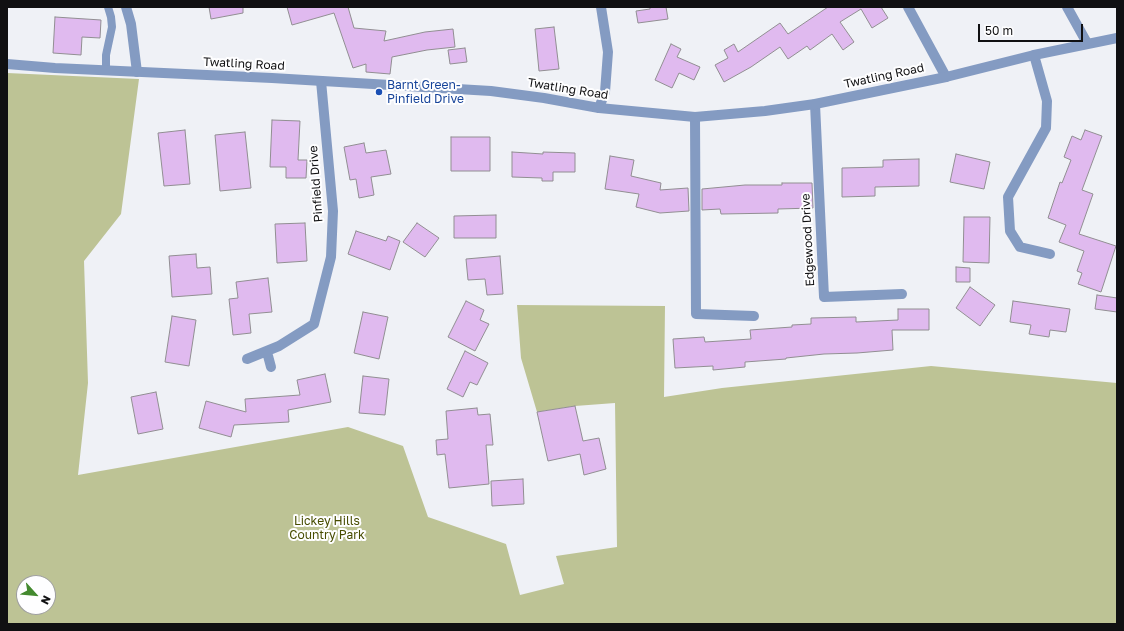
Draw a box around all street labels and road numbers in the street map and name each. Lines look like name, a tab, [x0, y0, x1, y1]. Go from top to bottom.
street label: Twatling Road	[203, 55, 285, 73]
street label: Twatling Road	[843, 60, 925, 92]
street label: Twatling Road	[527, 76, 609, 102]
street label: Pinfield Drive	[306, 145, 326, 223]
street label: Edgewood Drive	[798, 193, 818, 287]

